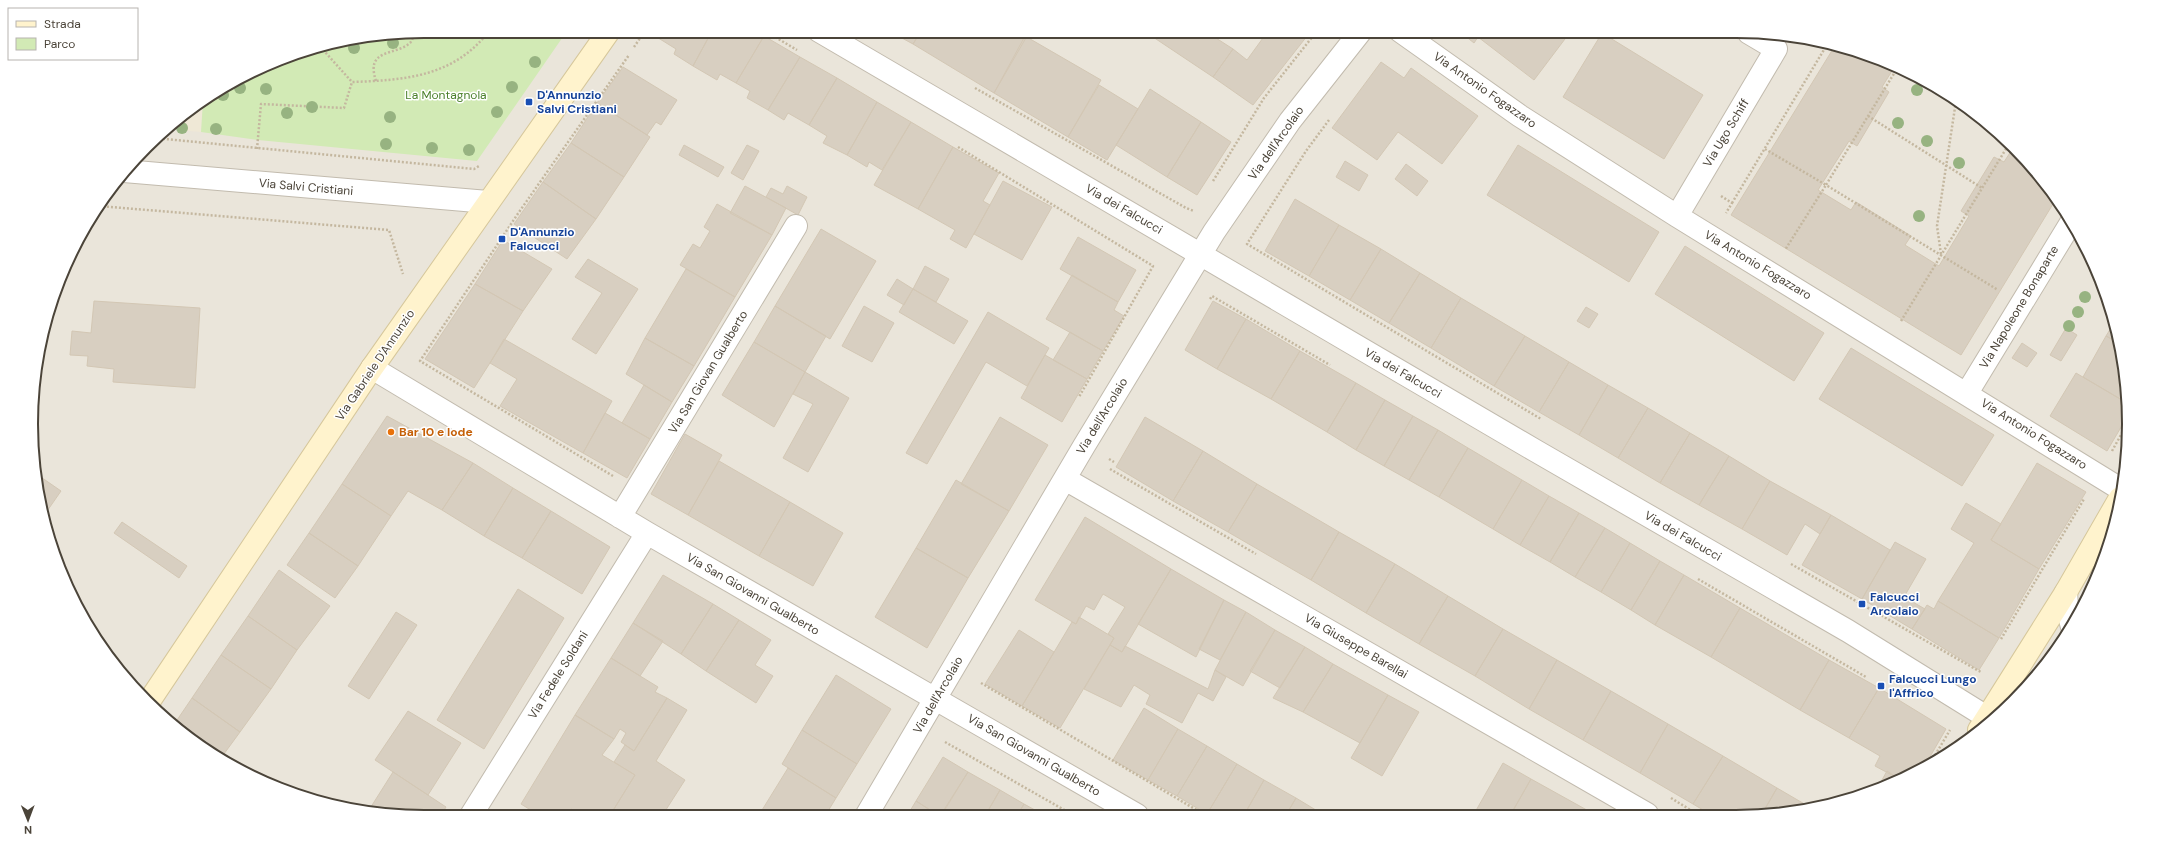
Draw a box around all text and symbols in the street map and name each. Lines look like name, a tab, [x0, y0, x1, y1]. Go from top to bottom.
legend	[8, 8, 138, 60]
text: Strada	[44, 16, 81, 32]
text: Parco	[44, 36, 75, 52]
street label: Via Antonio Fogazzaro	[1430, 48, 1540, 132]
park label: La Montagnola	[405, 87, 487, 103]
place label: D'Annunzio Salvi Cristiani	[537, 87, 617, 117]
street label: Via Ugo Schiff	[1699, 96, 1753, 170]
marker: D'Annunzio Salvi Cristiani	[524, 97, 534, 107]
street label: Via dell'Arcolaio	[1245, 103, 1307, 183]
street label: Via Salvi Cristiani	[258, 175, 354, 199]
street label: Via dei Falcucci	[1082, 180, 1166, 238]
place label: D'Annunzio Falcucci	[510, 224, 575, 254]
street label: Via Antonio Fogazzaro	[1701, 227, 1815, 303]
marker: D'Annunzio Falcucci	[497, 234, 507, 244]
street label: Via Napoleone Bonaparte	[1976, 242, 2062, 372]
street label: Via Gabriele D'Annunzio	[332, 306, 418, 424]
street label: Via San Giovan Gualberto	[665, 307, 751, 437]
street label: Via dei Falcucci	[1361, 344, 1445, 402]
street label: Via dell'Arcolaio	[1073, 375, 1131, 457]
street label: Via Antonio Fogazzaro	[1978, 395, 2090, 473]
place label: Bar 10 e lode	[399, 424, 473, 440]
marker: Bar 10 e lode	[386, 427, 396, 437]
street label: Via dei Falcucci	[1641, 507, 1725, 565]
street label: Via San Giovanni Gualberto	[684, 549, 822, 639]
place label: Falcucci Arcolaio	[1870, 589, 1919, 619]
marker: Falcucci Arcolaio	[1857, 599, 1867, 609]
street label: Via Giuseppe Barellai	[1301, 610, 1411, 682]
street label: Via Fedele Soldani	[524, 628, 592, 722]
street label: Via dell'Arcolaio	[909, 653, 967, 737]
place label: Falcucci Lungo l'Affrico	[1889, 671, 1976, 701]
marker: Falcucci Lungo l'Affrico	[1876, 681, 1886, 691]
street label: Via San Giovanni Gualberto	[965, 710, 1103, 800]
north arrow	[8, 800, 48, 840]
text: N	[24, 823, 32, 837]

